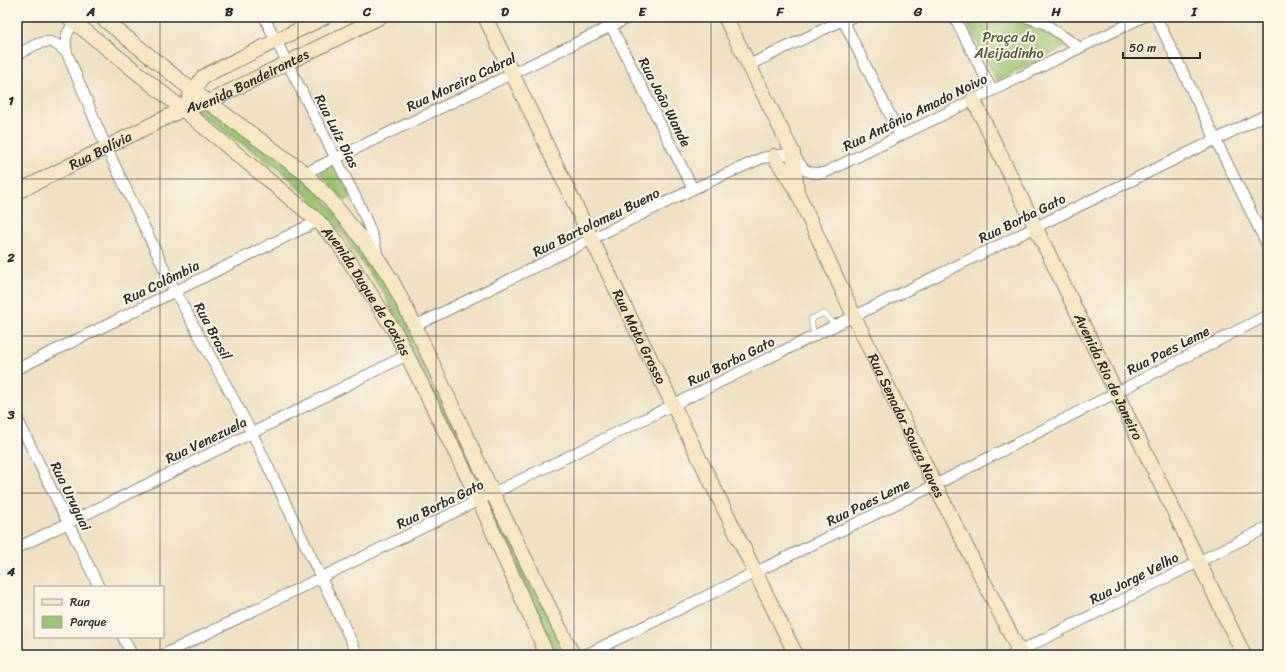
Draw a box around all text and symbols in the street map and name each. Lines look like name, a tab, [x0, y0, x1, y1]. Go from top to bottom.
text: A	[86, 0, 95, 23]
text: B	[225, 0, 234, 23]
text: C	[362, 0, 372, 23]
text: D	[501, 0, 509, 23]
text: E	[638, 0, 647, 23]
text: F	[775, 0, 784, 23]
text: G	[913, 0, 923, 23]
text: H	[1050, 0, 1061, 23]
text: I	[1190, 0, 1198, 23]
park label: Praça do Aleijadinho	[973, 25, 1044, 66]
scale bar	[1123, 34, 1200, 60]
text: 50 m	[1129, 37, 1156, 59]
street label: Avenida Bandeirantes	[182, 42, 314, 121]
street label: Rua Moreira Cabral	[402, 46, 521, 119]
street label: Rua João Wande	[631, 53, 698, 152]
street label: Rua Antônio Amado Noivo	[839, 67, 992, 158]
text: 1	[8, 89, 14, 112]
street label: Rua Luiz Dias	[307, 90, 366, 173]
street label: Rua Bolívia	[64, 124, 137, 177]
street label: Rua Bartolomeu Bueno	[528, 181, 664, 264]
street label: Rua Borba Gato	[974, 186, 1070, 250]
street label: Avenida Duque de Caxias	[314, 219, 418, 361]
text: 2	[6, 246, 15, 269]
street label: Rua Colômbia	[119, 253, 205, 312]
street label: Rua Mato Grosso	[605, 285, 673, 389]
street label: Rua Brasil	[187, 298, 239, 366]
street label: Avenida Rio de Janeiro	[1066, 308, 1150, 445]
street label: Rua Paes Leme	[1122, 319, 1214, 382]
street label: Rua Borba Gato	[683, 329, 779, 393]
street label: Rua Senador Souza Naves	[861, 349, 952, 502]
text: 3	[6, 403, 15, 426]
street label: Rua Venezuela	[161, 410, 251, 471]
street label: Rua Uruguai	[43, 457, 99, 536]
street label: Rua Paes Leme	[822, 471, 915, 533]
street label: Rua Borba Gato	[392, 472, 488, 536]
street label: Rua Jorge Velho	[1085, 545, 1183, 612]
text: 4	[6, 560, 16, 583]
legend	[34, 586, 164, 638]
text: Rua	[70, 591, 91, 613]
text: Parque	[70, 611, 107, 633]

